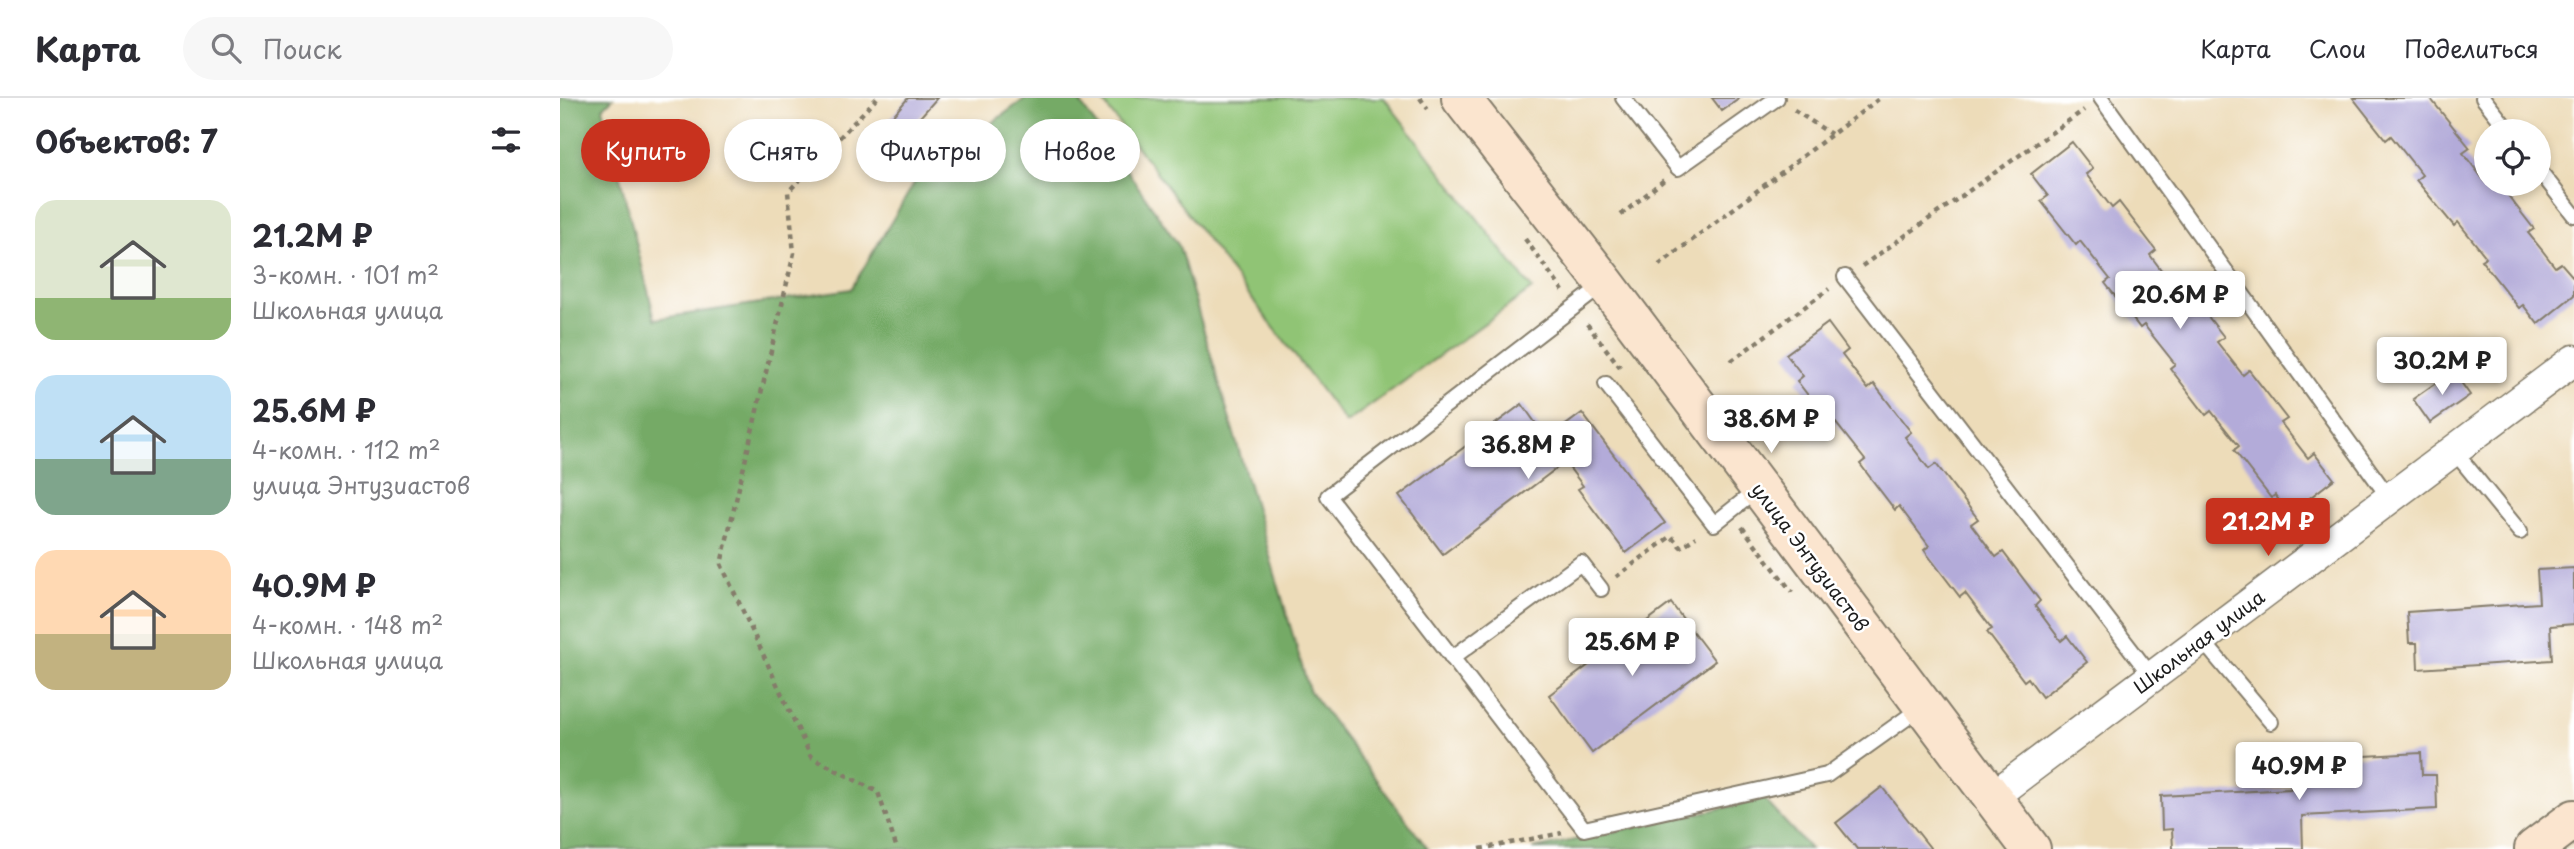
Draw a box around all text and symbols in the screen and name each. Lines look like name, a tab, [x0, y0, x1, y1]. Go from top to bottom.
search box	[183, 17, 673, 80]
text: Карта	[35, 23, 141, 73]
icon: search	[207, 29, 245, 67]
text: Поиск	[263, 29, 342, 68]
text: Карта	[2200, 30, 2271, 66]
text: Слои	[2309, 30, 2366, 66]
text: Поделиться	[2404, 30, 2539, 66]
text: Объектов: 7	[35, 118, 218, 163]
chip: Купить	[581, 119, 710, 182]
chip: Снять	[724, 119, 842, 182]
chip: Фильтры	[856, 119, 1006, 182]
chip: Новое	[1020, 119, 1140, 182]
map controls	[2474, 119, 2551, 196]
button: locate	[2474, 119, 2551, 196]
icon: filters	[487, 121, 525, 159]
text: 21.2M ₽	[252, 212, 373, 257]
icon: home	[91, 228, 175, 312]
text: 3-комн. · 101 m²	[252, 257, 439, 292]
pin: 20.6M ₽	[2115, 272, 2245, 331]
text: 20.6M ₽	[2131, 276, 2229, 311]
text: Школьная улица	[252, 292, 443, 327]
pin: 30.2M ₽	[2377, 338, 2507, 397]
text: 30.2M ₽	[2393, 342, 2491, 377]
text: 25.6M ₽	[252, 387, 376, 432]
pin: 38.6M ₽	[1706, 396, 1836, 455]
text: 38.6M ₽	[1723, 400, 1819, 435]
icon: home	[91, 403, 175, 487]
pin: 36.8M ₽	[1463, 422, 1593, 481]
text: 36.8M ₽	[1481, 426, 1575, 461]
text: 4-комн. · 112 m²	[252, 432, 441, 467]
text: улица Энтузиастов	[252, 467, 470, 502]
street label: улица Энтузиастов	[1745, 476, 1876, 637]
pin: 21.2M ₽	[2203, 498, 2333, 558]
text: 21.2M ₽	[2222, 503, 2314, 538]
text: 40.9M ₽	[252, 562, 376, 607]
icon: home	[91, 578, 175, 662]
street label: Школьная улица	[2127, 583, 2270, 700]
text: 4-комн. · 148 m²	[252, 607, 443, 642]
pin: 25.6M ₽	[1567, 618, 1697, 678]
text: 25.6M ₽	[1585, 623, 1679, 658]
text: Школьная улица	[252, 642, 443, 677]
pin: 40.9M ₽	[2234, 742, 2364, 802]
text: 40.9M ₽	[2252, 747, 2346, 782]

